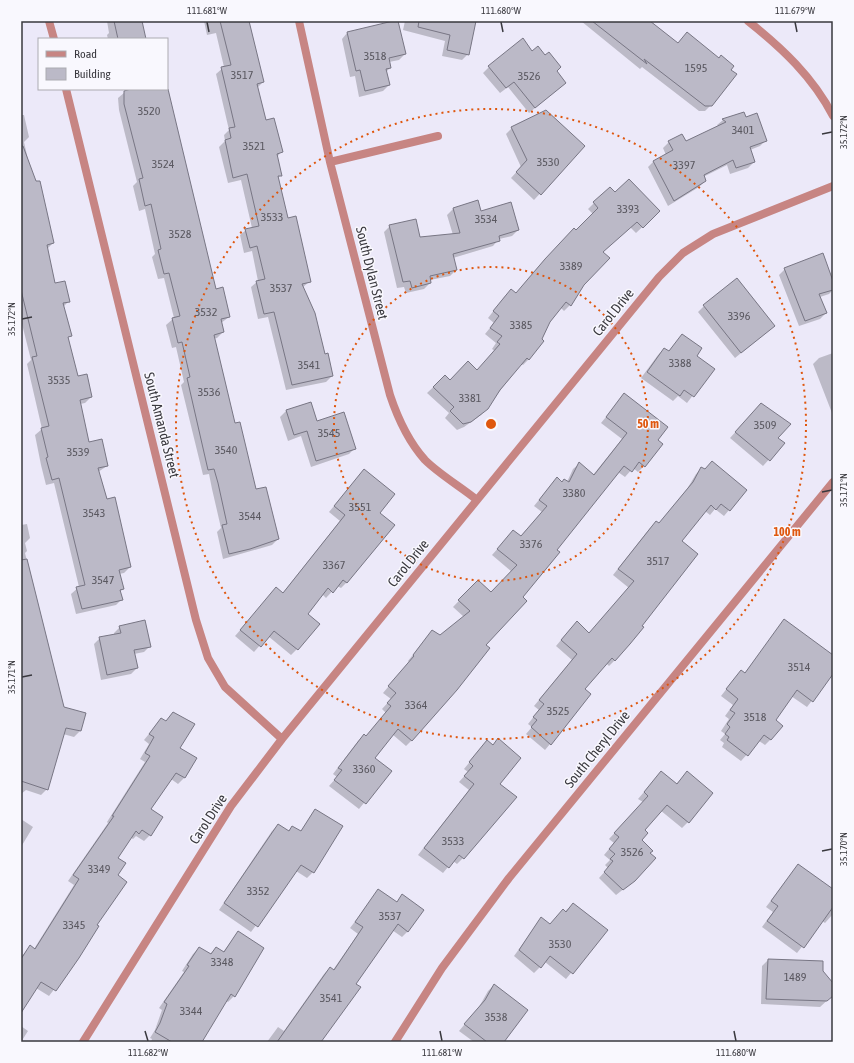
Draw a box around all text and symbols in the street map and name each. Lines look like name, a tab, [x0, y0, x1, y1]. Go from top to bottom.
text: 111.681°W	[187, 5, 228, 16]
text: 111.680°W	[481, 5, 522, 16]
text: 111.679°W	[775, 5, 816, 16]
legend	[38, 38, 168, 90]
text: Road	[74, 47, 97, 61]
house number: 3518	[364, 49, 387, 63]
house number: 1595	[685, 61, 707, 75]
text: Building	[74, 67, 112, 81]
house number: 3517	[231, 68, 254, 82]
house number: 3526	[518, 69, 541, 83]
house number: 3520	[138, 104, 161, 118]
text: 35.172°N	[838, 115, 849, 149]
house number: 3401	[732, 123, 755, 137]
house number: 3521	[243, 139, 266, 153]
house number: 3530	[537, 155, 560, 169]
house number: 3524	[152, 157, 175, 171]
house number: 3397	[673, 158, 696, 172]
house number: 3393	[617, 202, 639, 216]
house number: 3533	[261, 210, 283, 224]
house number: 3534	[475, 212, 498, 226]
street label: South Dylan Street	[353, 225, 391, 321]
house number: 3528	[169, 227, 192, 241]
house number: 3389	[560, 259, 583, 273]
house number: 3537	[270, 281, 293, 295]
street label: Carol Drive	[589, 285, 637, 339]
text: 35.172°N	[6, 302, 17, 336]
house number: 3532	[195, 305, 217, 319]
house number: 3396	[728, 309, 751, 323]
house number: 3385	[510, 318, 532, 332]
house number: 3388	[669, 356, 692, 370]
house number: 3541	[298, 358, 321, 372]
street label: South Amanda Street	[141, 371, 183, 479]
house number: 3535	[48, 373, 70, 387]
house number: 3536	[198, 385, 221, 399]
house number: 3381	[459, 391, 482, 405]
centre of rings	[484, 417, 498, 431]
text: 50 m	[637, 417, 659, 431]
house number: 3509	[754, 418, 777, 432]
house number: 3545	[318, 426, 340, 440]
house number: 3540	[215, 443, 238, 457]
house number: 3539	[67, 445, 90, 459]
text: 35.171°N	[838, 473, 849, 507]
house number: 3380	[563, 486, 586, 500]
house number: 3551	[349, 500, 372, 514]
house number: 3543	[83, 506, 105, 520]
house number: 3544	[239, 509, 262, 523]
text: 100 m	[773, 525, 801, 539]
street label: Carol Drive	[384, 536, 432, 590]
house number: 3376	[520, 537, 543, 551]
house number: 3517	[647, 554, 670, 568]
house number: 3367	[323, 558, 346, 572]
house number: 3547	[92, 573, 115, 587]
text: 35.171°N	[6, 660, 17, 694]
house number: 3514	[788, 660, 811, 674]
house number: 3364	[405, 698, 428, 712]
house number: 3525	[547, 704, 569, 718]
street label: South Cheryl Drive	[561, 707, 633, 791]
house number: 3518	[744, 710, 767, 724]
house number: 3360	[353, 762, 376, 776]
street label: Carol Drive	[186, 791, 230, 847]
text: 35.170°N	[838, 832, 849, 866]
house number: 3533	[442, 834, 464, 848]
house number: 3526	[621, 845, 644, 859]
house number: 3349	[88, 862, 111, 876]
house number: 3352	[247, 884, 269, 898]
house number: 3537	[379, 909, 402, 923]
house number: 3345	[63, 918, 85, 932]
house number: 3530	[549, 937, 572, 951]
house number: 3348	[211, 955, 234, 969]
house number: 1489	[784, 970, 807, 984]
house number: 3541	[320, 991, 343, 1005]
house number: 3344	[180, 1004, 203, 1018]
house number: 3538	[485, 1010, 508, 1024]
text: 111.682°W	[128, 1047, 169, 1058]
text: 111.681°W	[422, 1047, 463, 1058]
text: 111.680°W	[716, 1047, 757, 1058]

